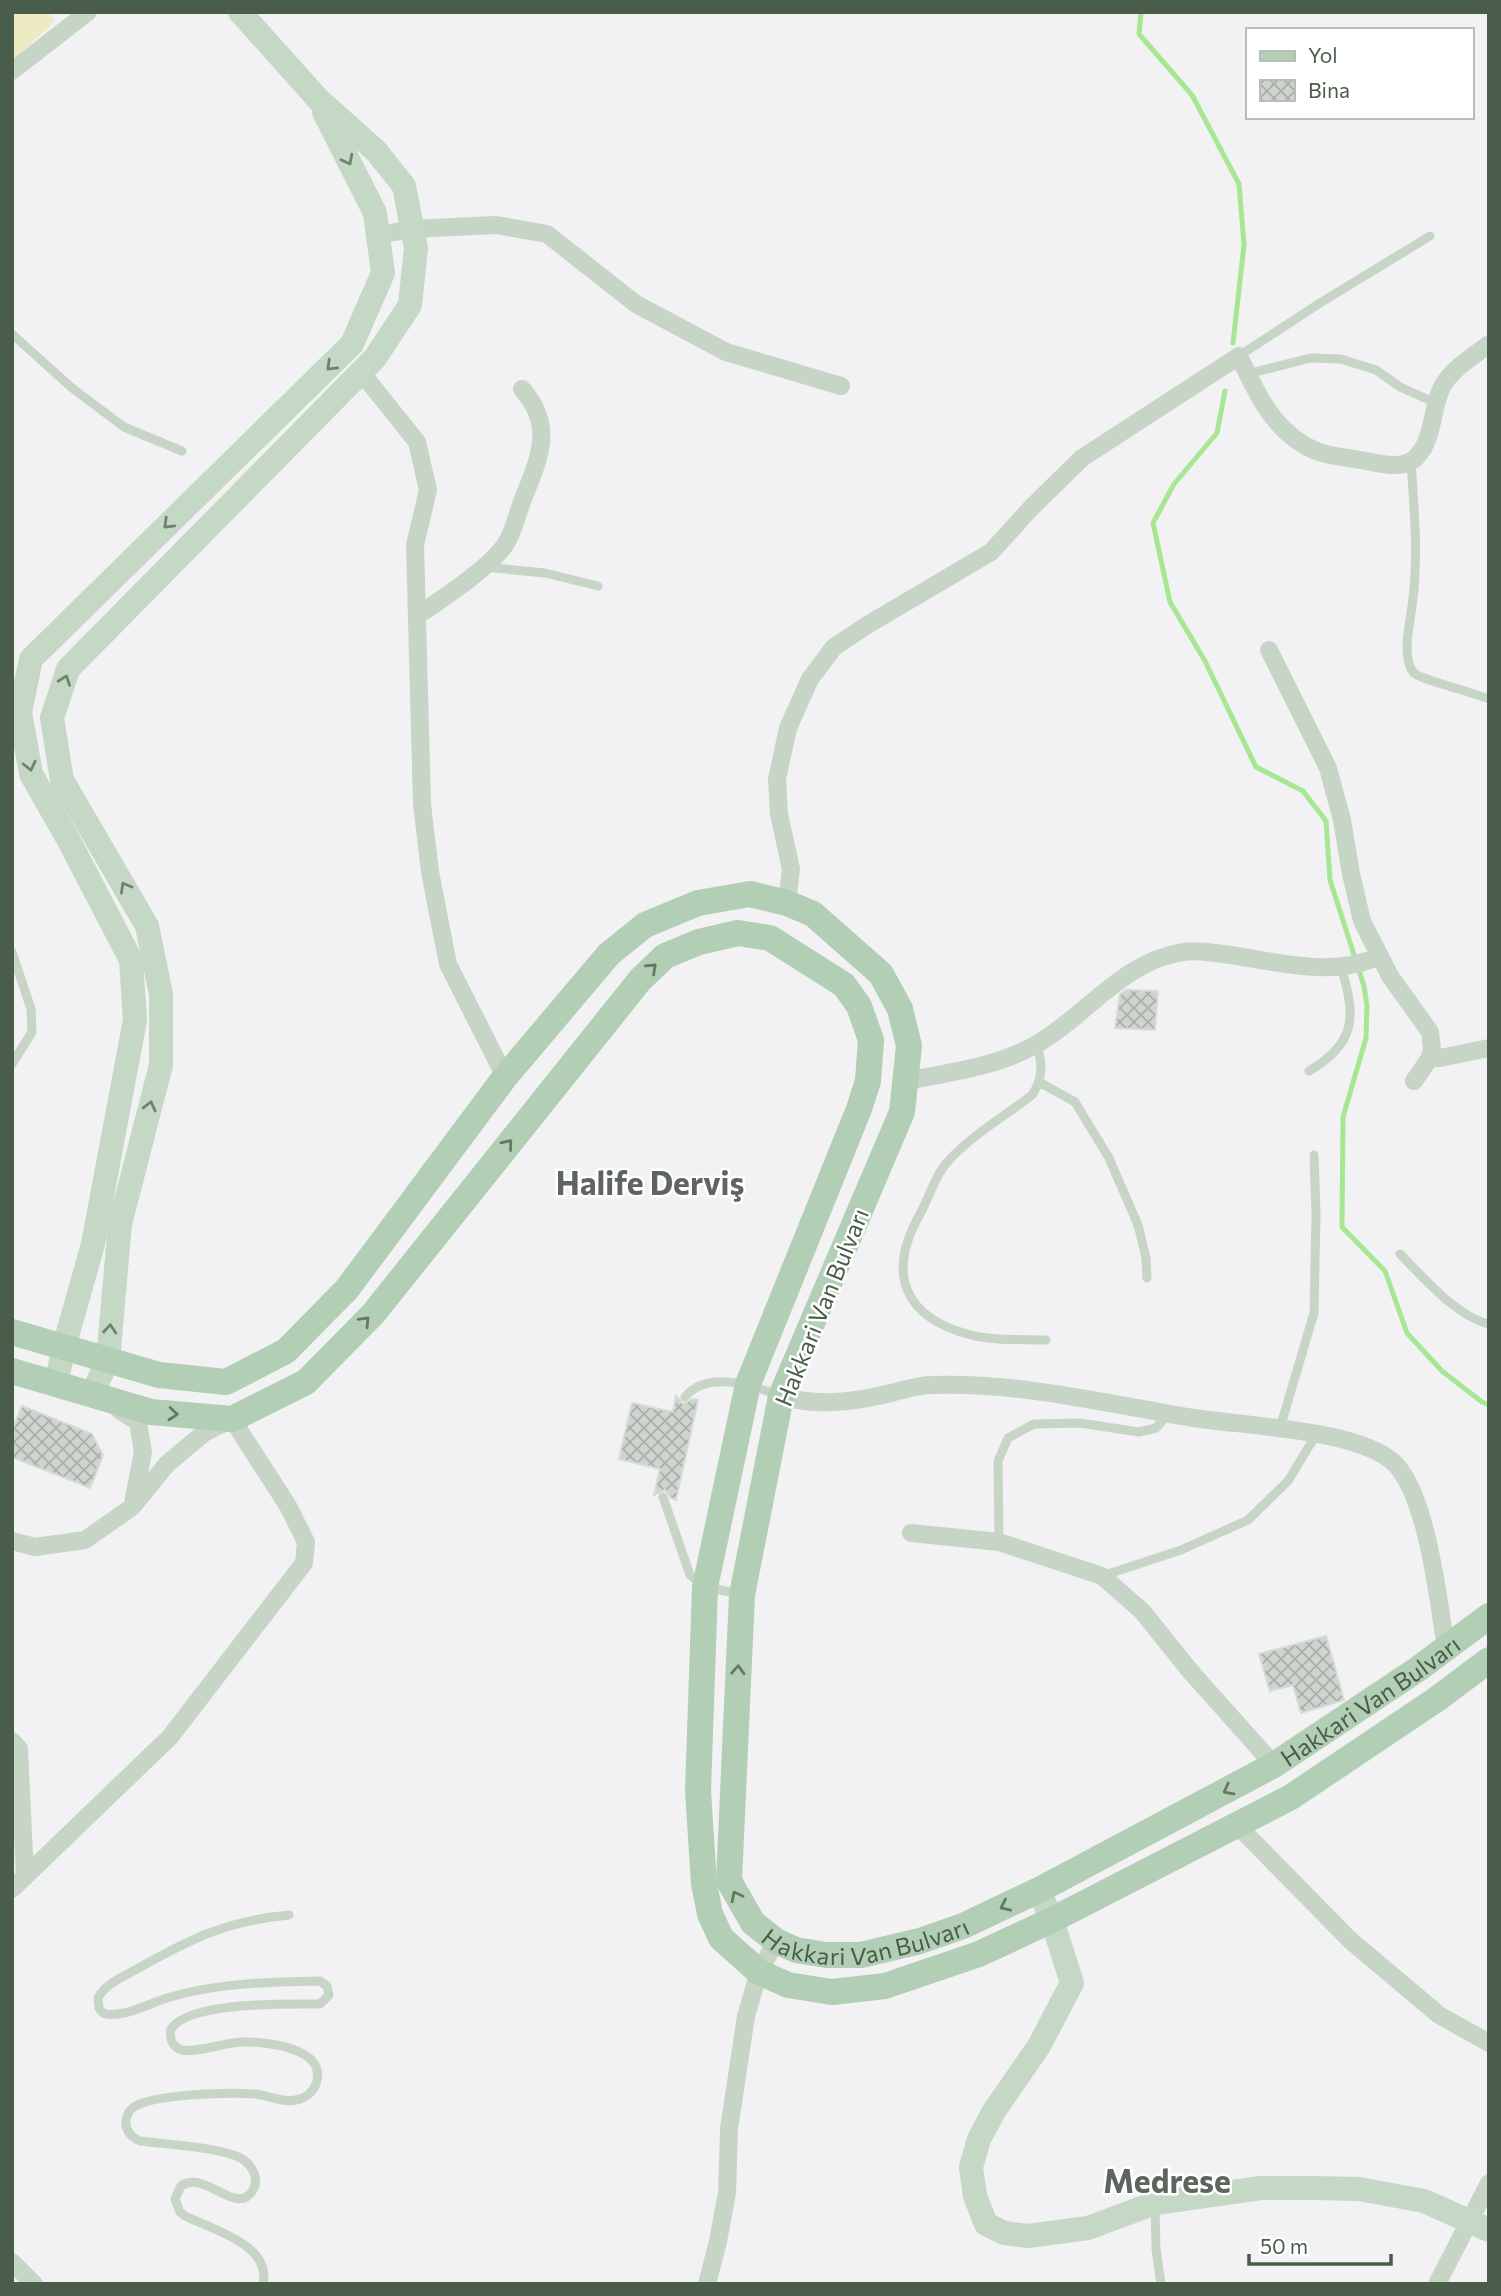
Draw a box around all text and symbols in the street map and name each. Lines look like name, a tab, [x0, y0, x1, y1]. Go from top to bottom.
legend	[1246, 28, 1473, 119]
text: Yol	[1308, 42, 1338, 67]
text: Bina	[1308, 77, 1350, 102]
one-way arrow	[340, 153, 354, 165]
one-way arrow	[326, 357, 339, 370]
one-way arrow	[163, 516, 176, 529]
one-way arrow	[57, 674, 71, 687]
one-way arrow	[22, 759, 36, 771]
one-way arrow	[120, 882, 133, 895]
one-way arrow	[644, 964, 657, 977]
one-way arrow	[142, 1100, 156, 1112]
one-way arrow	[500, 1140, 513, 1152]
district label: Halife Derviş	[556, 1162, 744, 1202]
street label: Hakkari Van Bulvarı	[768, 1204, 874, 1410]
one-way arrow	[357, 1316, 370, 1329]
one-way arrow	[102, 1324, 117, 1335]
one-way arrow	[167, 1406, 178, 1421]
street label: Hakkari Van Bulvarı	[1274, 1629, 1465, 1771]
one-way arrow	[731, 1664, 746, 1675]
one-way arrow	[1223, 1781, 1235, 1795]
one-way arrow	[731, 1890, 745, 1903]
one-way arrow	[1000, 1898, 1012, 1912]
street label: Hakkari Van Bulvarı	[757, 1911, 973, 1970]
district label: Medrese	[1103, 2160, 1231, 2200]
scale bar	[1249, 2222, 1391, 2266]
text: 50 m	[1260, 2233, 1308, 2258]

